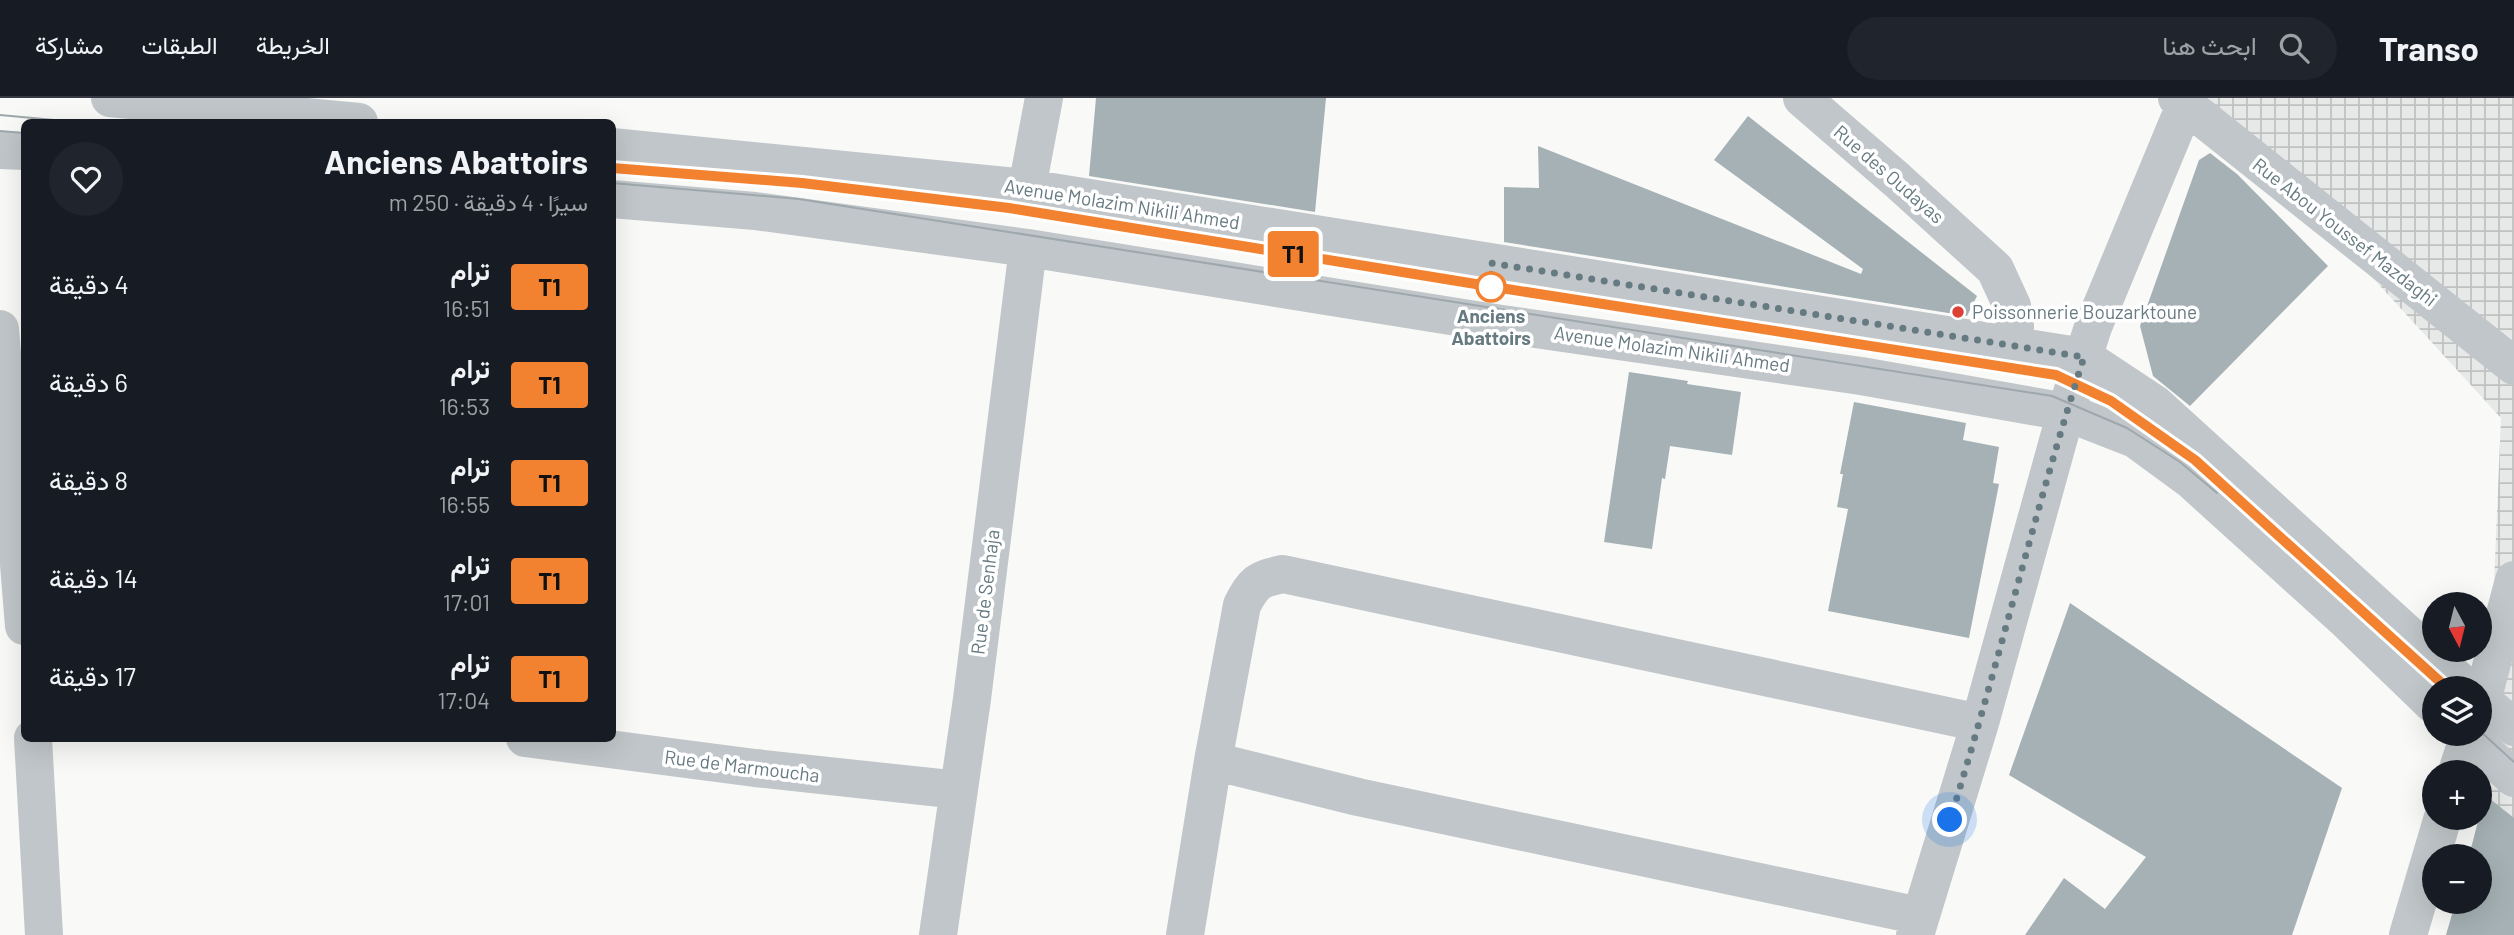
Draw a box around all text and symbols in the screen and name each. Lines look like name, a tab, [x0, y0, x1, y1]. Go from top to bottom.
search box	[1847, 17, 2337, 80]
text: Transo	[2379, 28, 2479, 68]
text: ابحث هنا	[2162, 29, 2257, 60]
icon: search	[2275, 29, 2313, 67]
text: مشاركة	[35, 30, 103, 59]
text: الطبقات	[141, 30, 218, 59]
text: الخريطة	[256, 30, 330, 59]
street label: Rue des Oudayas	[1830, 120, 1949, 228]
text: Anciens Abattoirs	[324, 141, 588, 181]
button: heart	[49, 142, 123, 216]
street label: Rue Abou Youssef Mazdaghi	[2249, 152, 2442, 311]
street label: Avenue Molazim Nikili Ahmed	[1003, 174, 1241, 233]
text: سيرًا · 4 دقيقة · 250 m	[389, 188, 588, 216]
line badge: T1	[1262, 231, 1324, 277]
text: T1	[1282, 239, 1304, 268]
text: ترام	[451, 254, 490, 285]
text: 4 دقيقة	[49, 268, 129, 299]
text: T1	[538, 272, 561, 301]
marker: Anciens Abattoirs	[1476, 272, 1506, 302]
text: 16:51	[443, 294, 490, 322]
place label: Poissonnerie Bouzarktoune	[1972, 300, 2197, 323]
place label: Anciens Abattoirs	[1451, 304, 1531, 349]
marker: Poissonnerie Bouzarktoune	[1950, 304, 1966, 320]
street label: Avenue Molazim Nikili Ahmed	[1553, 321, 1791, 376]
text: ترام	[451, 352, 490, 383]
text: 6 دقيقة	[49, 366, 128, 397]
text: T1	[538, 370, 561, 399]
text: 16:53	[439, 392, 490, 420]
text: ترام	[451, 450, 490, 481]
text: 8 دقيقة	[49, 464, 128, 495]
text: T1	[538, 468, 561, 497]
text: 16:55	[439, 490, 490, 518]
street label: Rue de Senhaja	[965, 528, 1004, 656]
text: ترام	[451, 548, 490, 579]
text: 14 دقيقة	[49, 562, 138, 593]
text: T1	[538, 566, 561, 595]
text: 17:01	[443, 588, 490, 616]
north arrow	[2422, 592, 2492, 662]
map controls	[2422, 592, 2492, 914]
text: ترام	[451, 646, 490, 677]
text: 17 دقيقة	[49, 660, 136, 691]
text: T1	[538, 664, 561, 693]
button: layers	[2422, 676, 2492, 746]
text: 17:04	[438, 686, 490, 714]
street label: Rue de Marmoucha	[663, 745, 821, 786]
button: +	[2422, 760, 2492, 830]
your location	[1932, 802, 1967, 837]
button: −	[2422, 844, 2492, 914]

